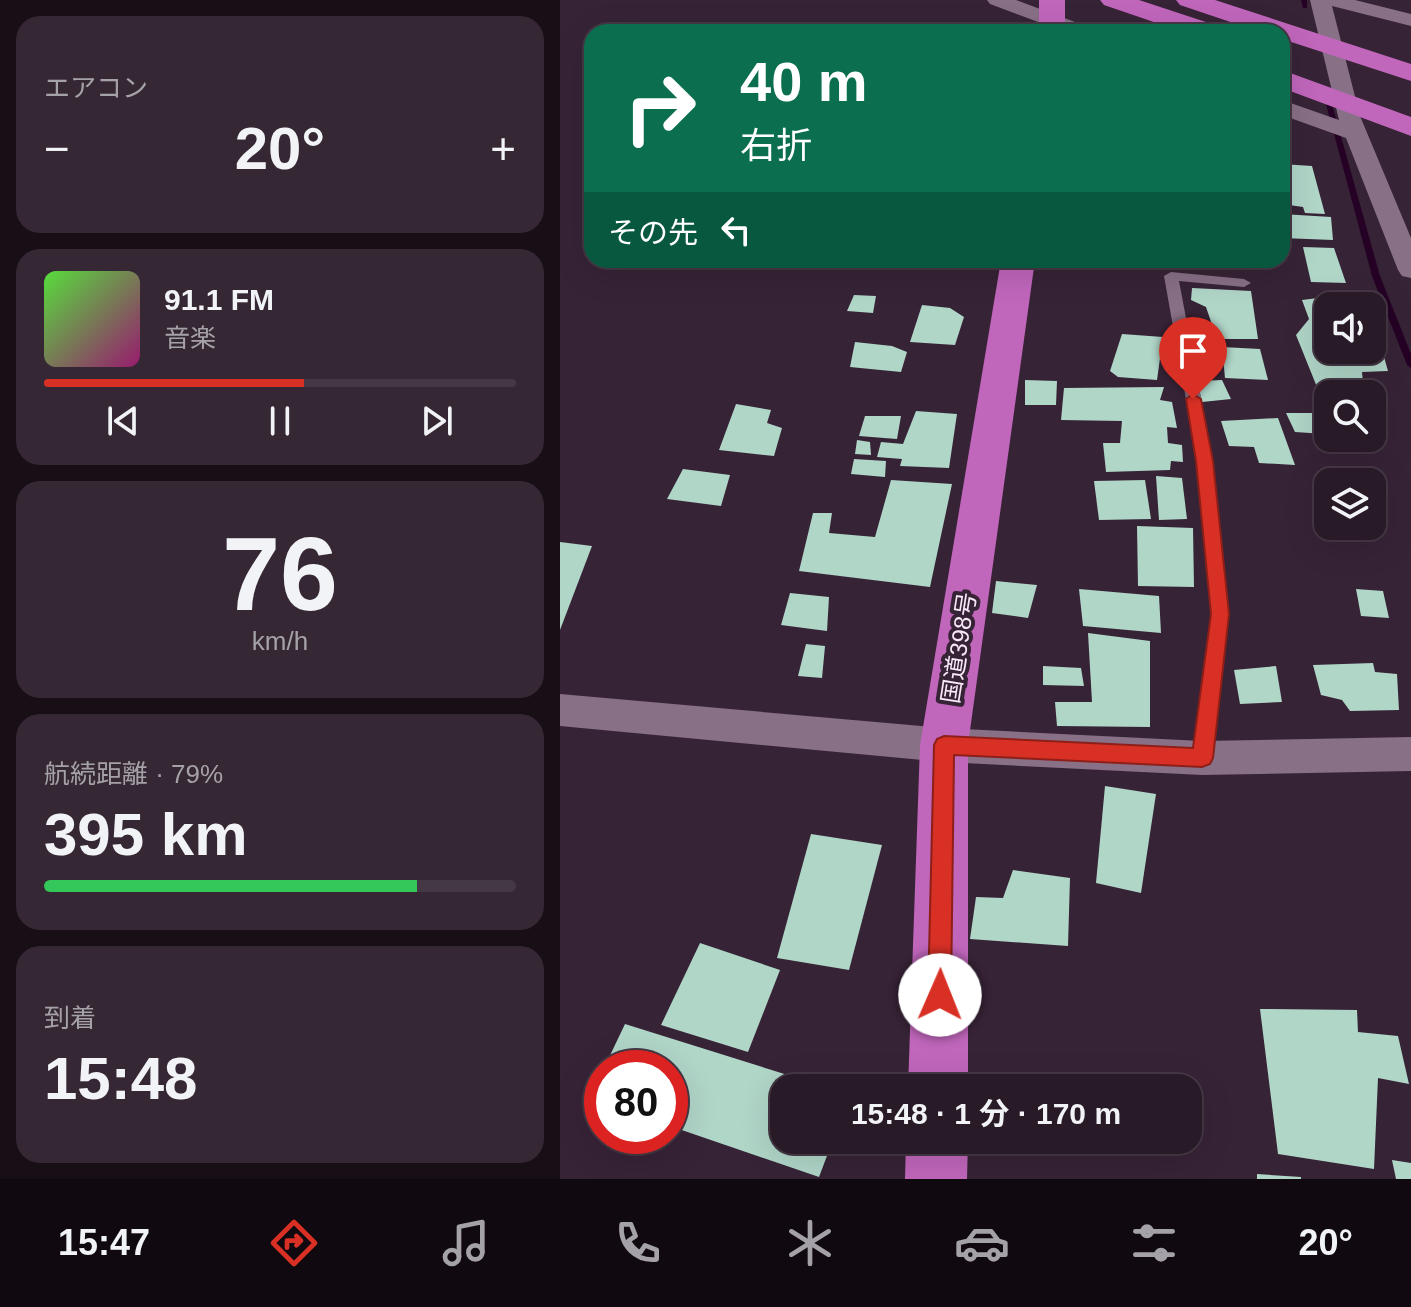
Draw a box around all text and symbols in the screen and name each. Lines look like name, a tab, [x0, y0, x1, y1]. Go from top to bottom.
text: 40 m	[740, 50, 868, 113]
icon: right	[608, 56, 712, 160]
text: エアコン	[44, 73, 148, 103]
text: 20°	[235, 115, 325, 182]
text: −	[44, 124, 70, 173]
text: +	[490, 124, 516, 173]
text: 右折	[740, 125, 812, 166]
icon: left	[714, 208, 758, 252]
text: その先	[608, 216, 698, 249]
text: 91.1 FM	[164, 283, 274, 316]
map controls	[1314, 292, 1386, 540]
button: sound	[1314, 292, 1386, 364]
pin	[1159, 317, 1227, 399]
text: 音楽	[164, 323, 216, 353]
icon: arrive	[1171, 329, 1215, 373]
button: search	[1314, 380, 1386, 452]
icon: previous	[101, 399, 145, 443]
icon: pause	[258, 399, 302, 443]
icon: next	[415, 399, 459, 443]
button: layers	[1314, 468, 1386, 540]
text: 76	[222, 516, 338, 632]
street label: 国道398号	[936, 590, 981, 705]
text: km/h	[252, 626, 308, 656]
text: 航続距離 · 79%	[44, 759, 223, 789]
text: 395 km	[44, 801, 248, 868]
position arrow	[898, 953, 982, 1037]
text: 到着	[44, 1003, 96, 1033]
text: 15:48	[44, 1045, 197, 1112]
speed limit sign: 80	[584, 1050, 688, 1154]
text: 15:48 · 1 分 · 170 m	[851, 1097, 1121, 1130]
icon: directions	[266, 1215, 322, 1271]
icon: music	[438, 1215, 494, 1271]
icon: phone	[610, 1215, 666, 1271]
icon: climate	[782, 1215, 838, 1271]
icon: car	[954, 1215, 1010, 1271]
icon: filters	[1126, 1215, 1182, 1271]
text: 15:47	[58, 1222, 150, 1263]
text: 20°	[1298, 1222, 1353, 1263]

